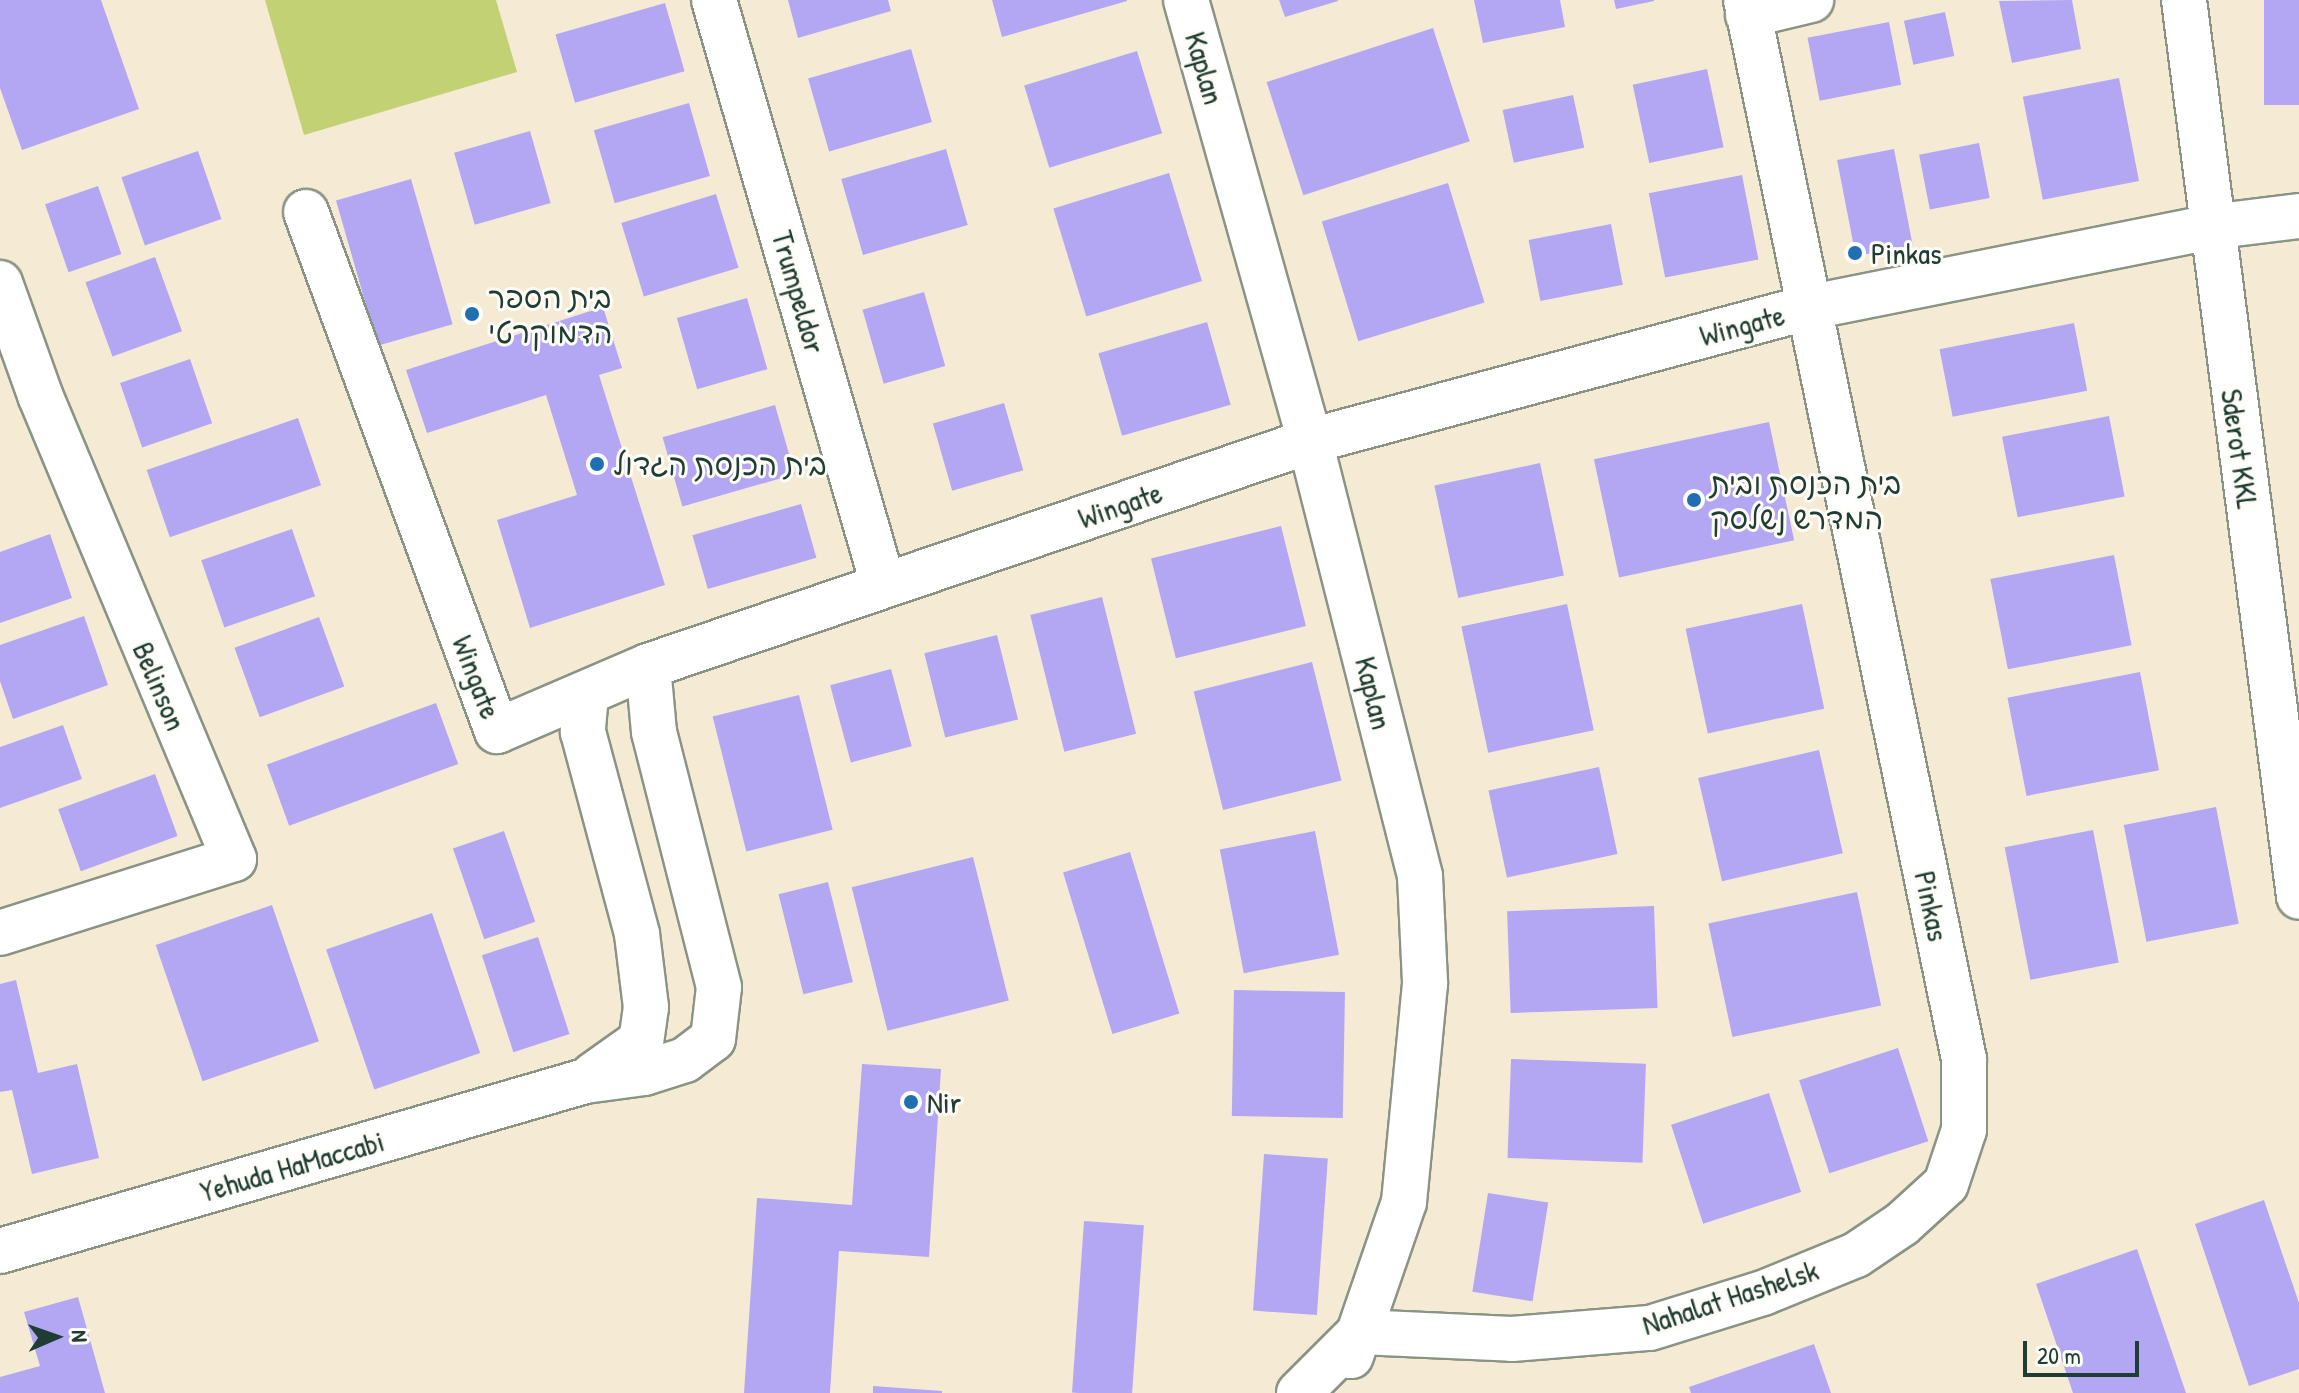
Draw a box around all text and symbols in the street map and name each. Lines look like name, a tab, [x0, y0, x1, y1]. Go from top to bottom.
street label: Kaplan	[1178, 28, 1232, 108]
street label: Trumpeldor	[764, 226, 834, 358]
place label: Pinkas	[1871, 235, 1941, 271]
marker: Pinkas	[1846, 244, 1864, 262]
place label: בית הספר הדמוקרטי	[488, 279, 613, 350]
street label: Wingate	[1696, 296, 1788, 354]
marker: בית הספר הדמוקרטי	[463, 305, 481, 323]
street label: Sderot KKL	[2214, 387, 2266, 511]
place label: בית הכנסת הגדול	[613, 446, 827, 482]
marker: בית הכנסת הגדול	[588, 455, 606, 473]
place label: בית הכנסת ובית המדרש נשלסק	[1710, 465, 1901, 536]
street label: Wingate	[1073, 474, 1167, 536]
marker: בית הכנסת ובית המדרש נשלסק	[1685, 491, 1703, 509]
street label: Wingate	[445, 630, 509, 724]
street label: Belinson	[125, 636, 195, 736]
street label: Kaplan	[1348, 653, 1400, 733]
street label: Pinkas	[1907, 868, 1957, 944]
place label: Nir	[927, 1084, 961, 1120]
marker: Nir	[902, 1093, 920, 1111]
street label: Yehuda HaMaccabi	[196, 1123, 388, 1209]
street label: Nahalat Hashelsk	[1637, 1252, 1823, 1342]
north arrow	[16, 1297, 96, 1377]
scale bar	[2027, 1325, 2143, 1375]
text: N	[65, 1330, 95, 1343]
text: 20 m	[2037, 1339, 2081, 1371]

